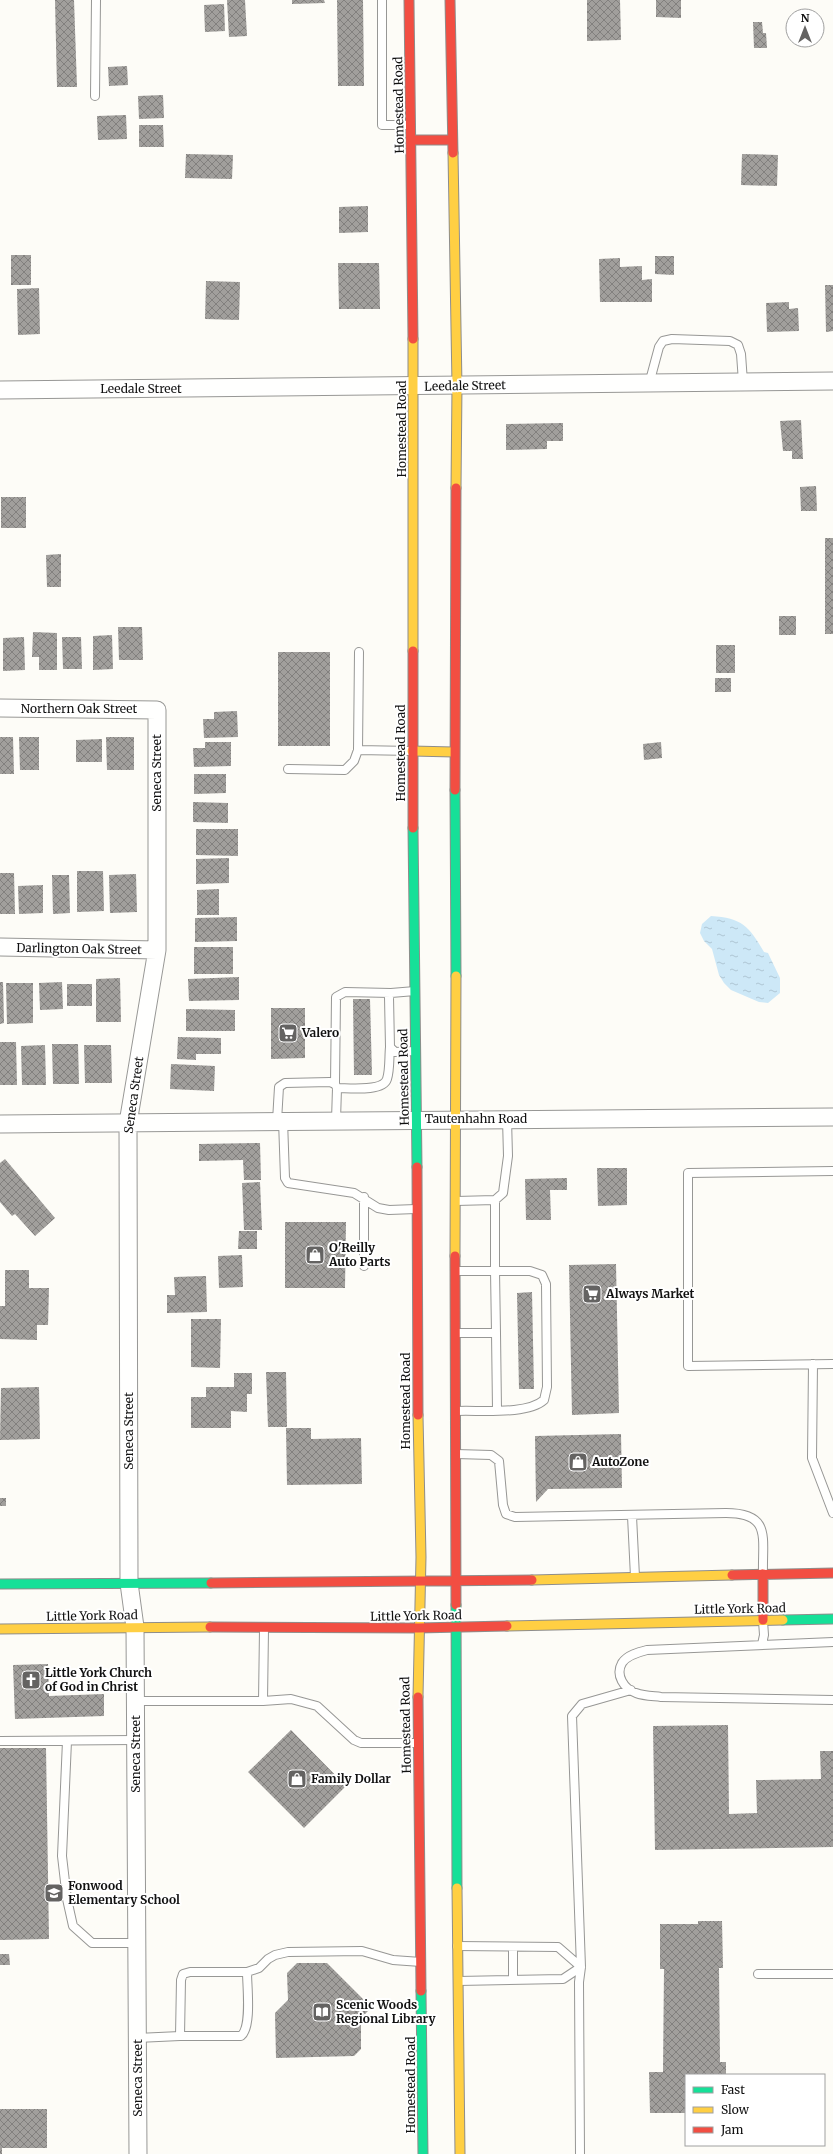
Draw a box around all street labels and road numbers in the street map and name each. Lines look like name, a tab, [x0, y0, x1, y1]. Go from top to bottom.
street label: Homestead Road	[390, 56, 407, 154]
street label: Leedale Street	[424, 377, 506, 394]
street label: Leedale Street	[100, 381, 182, 396]
street label: Homestead Road	[394, 381, 409, 477]
street label: Northern Oak Street	[21, 701, 138, 716]
street label: Homestead Road	[393, 705, 408, 801]
street label: Seneca Street	[149, 734, 164, 812]
street label: Darlington Oak Street	[16, 940, 142, 957]
street label: Homestead Road	[395, 1028, 412, 1126]
street label: Seneca Street	[121, 1055, 146, 1134]
street label: Tautenhahn Road	[425, 1111, 527, 1126]
street label: Homestead Road	[398, 1353, 413, 1449]
street label: Seneca Street	[121, 1392, 136, 1470]
street label: Little York Road	[694, 1600, 786, 1617]
street label: Little York Road	[46, 1607, 138, 1624]
street label: Little York Road	[370, 1607, 462, 1624]
street label: Homestead Road	[397, 1676, 414, 1774]
street label: Seneca Street	[128, 1715, 143, 1793]
street label: Homestead Road	[403, 2037, 418, 2133]
street label: Seneca Street	[130, 2039, 145, 2117]

